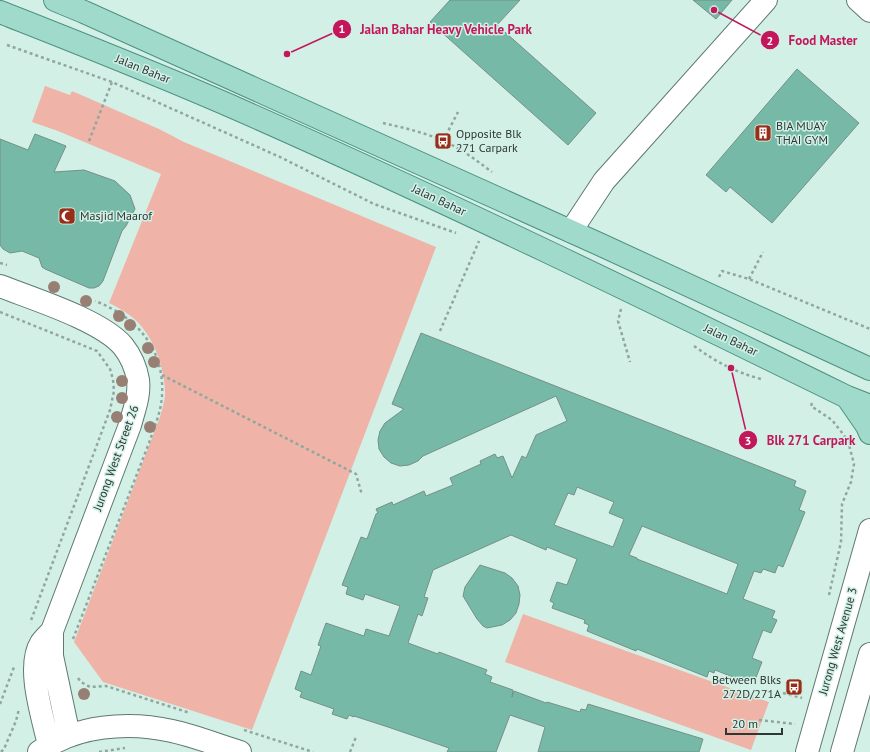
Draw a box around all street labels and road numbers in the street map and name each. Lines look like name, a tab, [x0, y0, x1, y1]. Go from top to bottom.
street label: Jalan Bahar	[112, 50, 173, 86]
street label: Jalan Bahar	[409, 180, 469, 219]
street label: Jalan Bahar	[701, 320, 761, 359]
street label: Jurong West Street 26	[89, 403, 142, 514]
street label: Jurong West Avenue 3	[815, 585, 860, 697]

